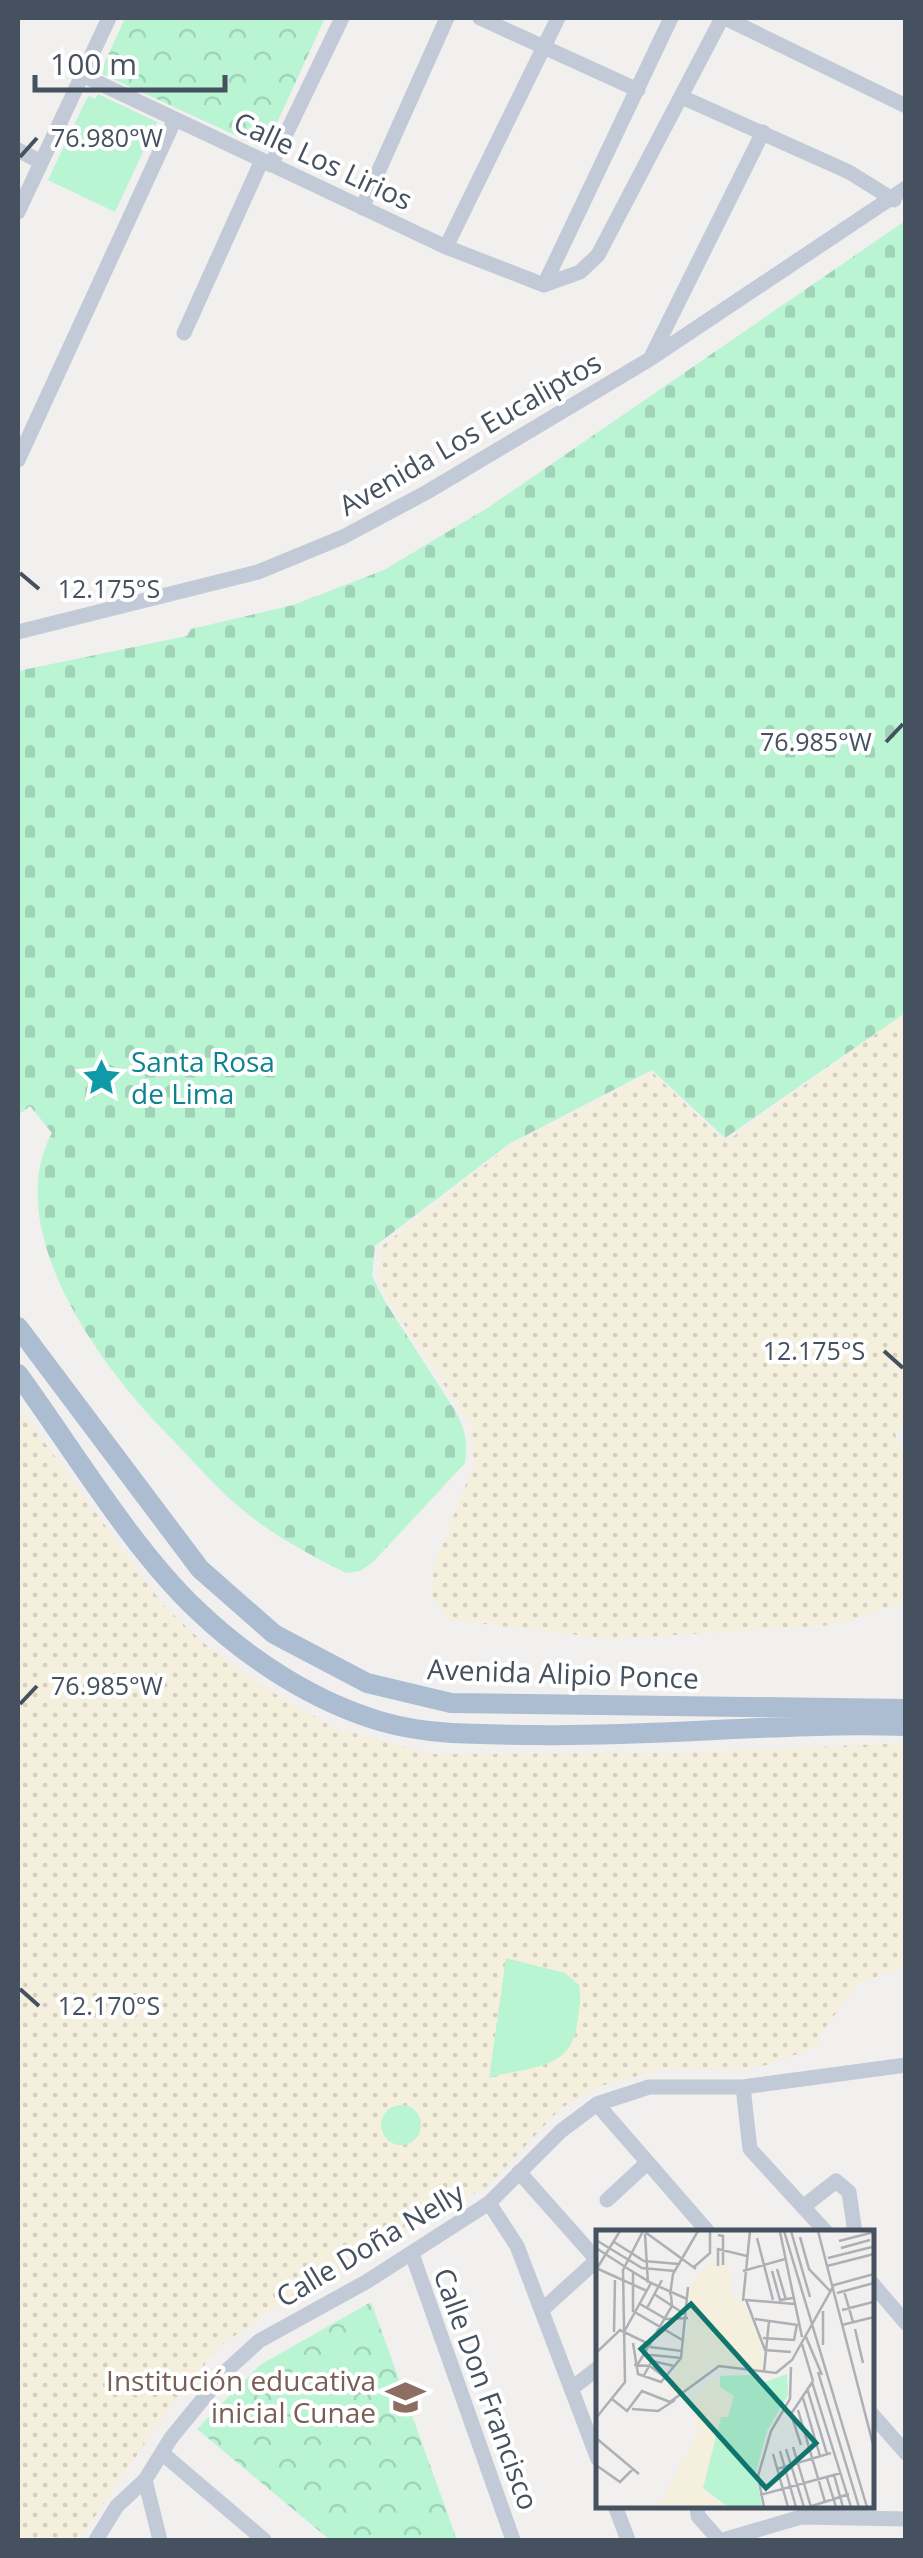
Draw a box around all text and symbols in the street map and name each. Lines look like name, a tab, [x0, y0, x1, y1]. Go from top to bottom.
scale bar	[35, 30, 225, 92]
text: 100 m	[50, 43, 137, 84]
street label: Calle Los Lirios	[228, 102, 419, 218]
text: 76.980°W	[51, 120, 163, 154]
street label: Avenida Los Eucaliptos	[331, 342, 608, 524]
text: 12.175°S	[58, 571, 160, 605]
text: 76.985°W	[760, 724, 872, 758]
place label: Santa Rosa de Lima	[131, 1042, 275, 1112]
place icon: Santa Rosa de Lima	[80, 1057, 122, 1099]
text: 12.175°S	[763, 1333, 865, 1367]
street label: Avenida Alipio Ponce	[427, 1649, 700, 1697]
text: 76.985°W	[51, 1668, 163, 1702]
text: 12.170°S	[58, 1988, 160, 2022]
street label: Calle Doña Nelly	[269, 2173, 471, 2315]
inset map	[596, 2230, 873, 2508]
street label: Calle Don Francisco	[426, 2263, 548, 2515]
place label: Institución educativa inicial Cunae	[106, 2361, 376, 2431]
school or university icon: Institución educativa inicial Cunae	[385, 2376, 427, 2418]

